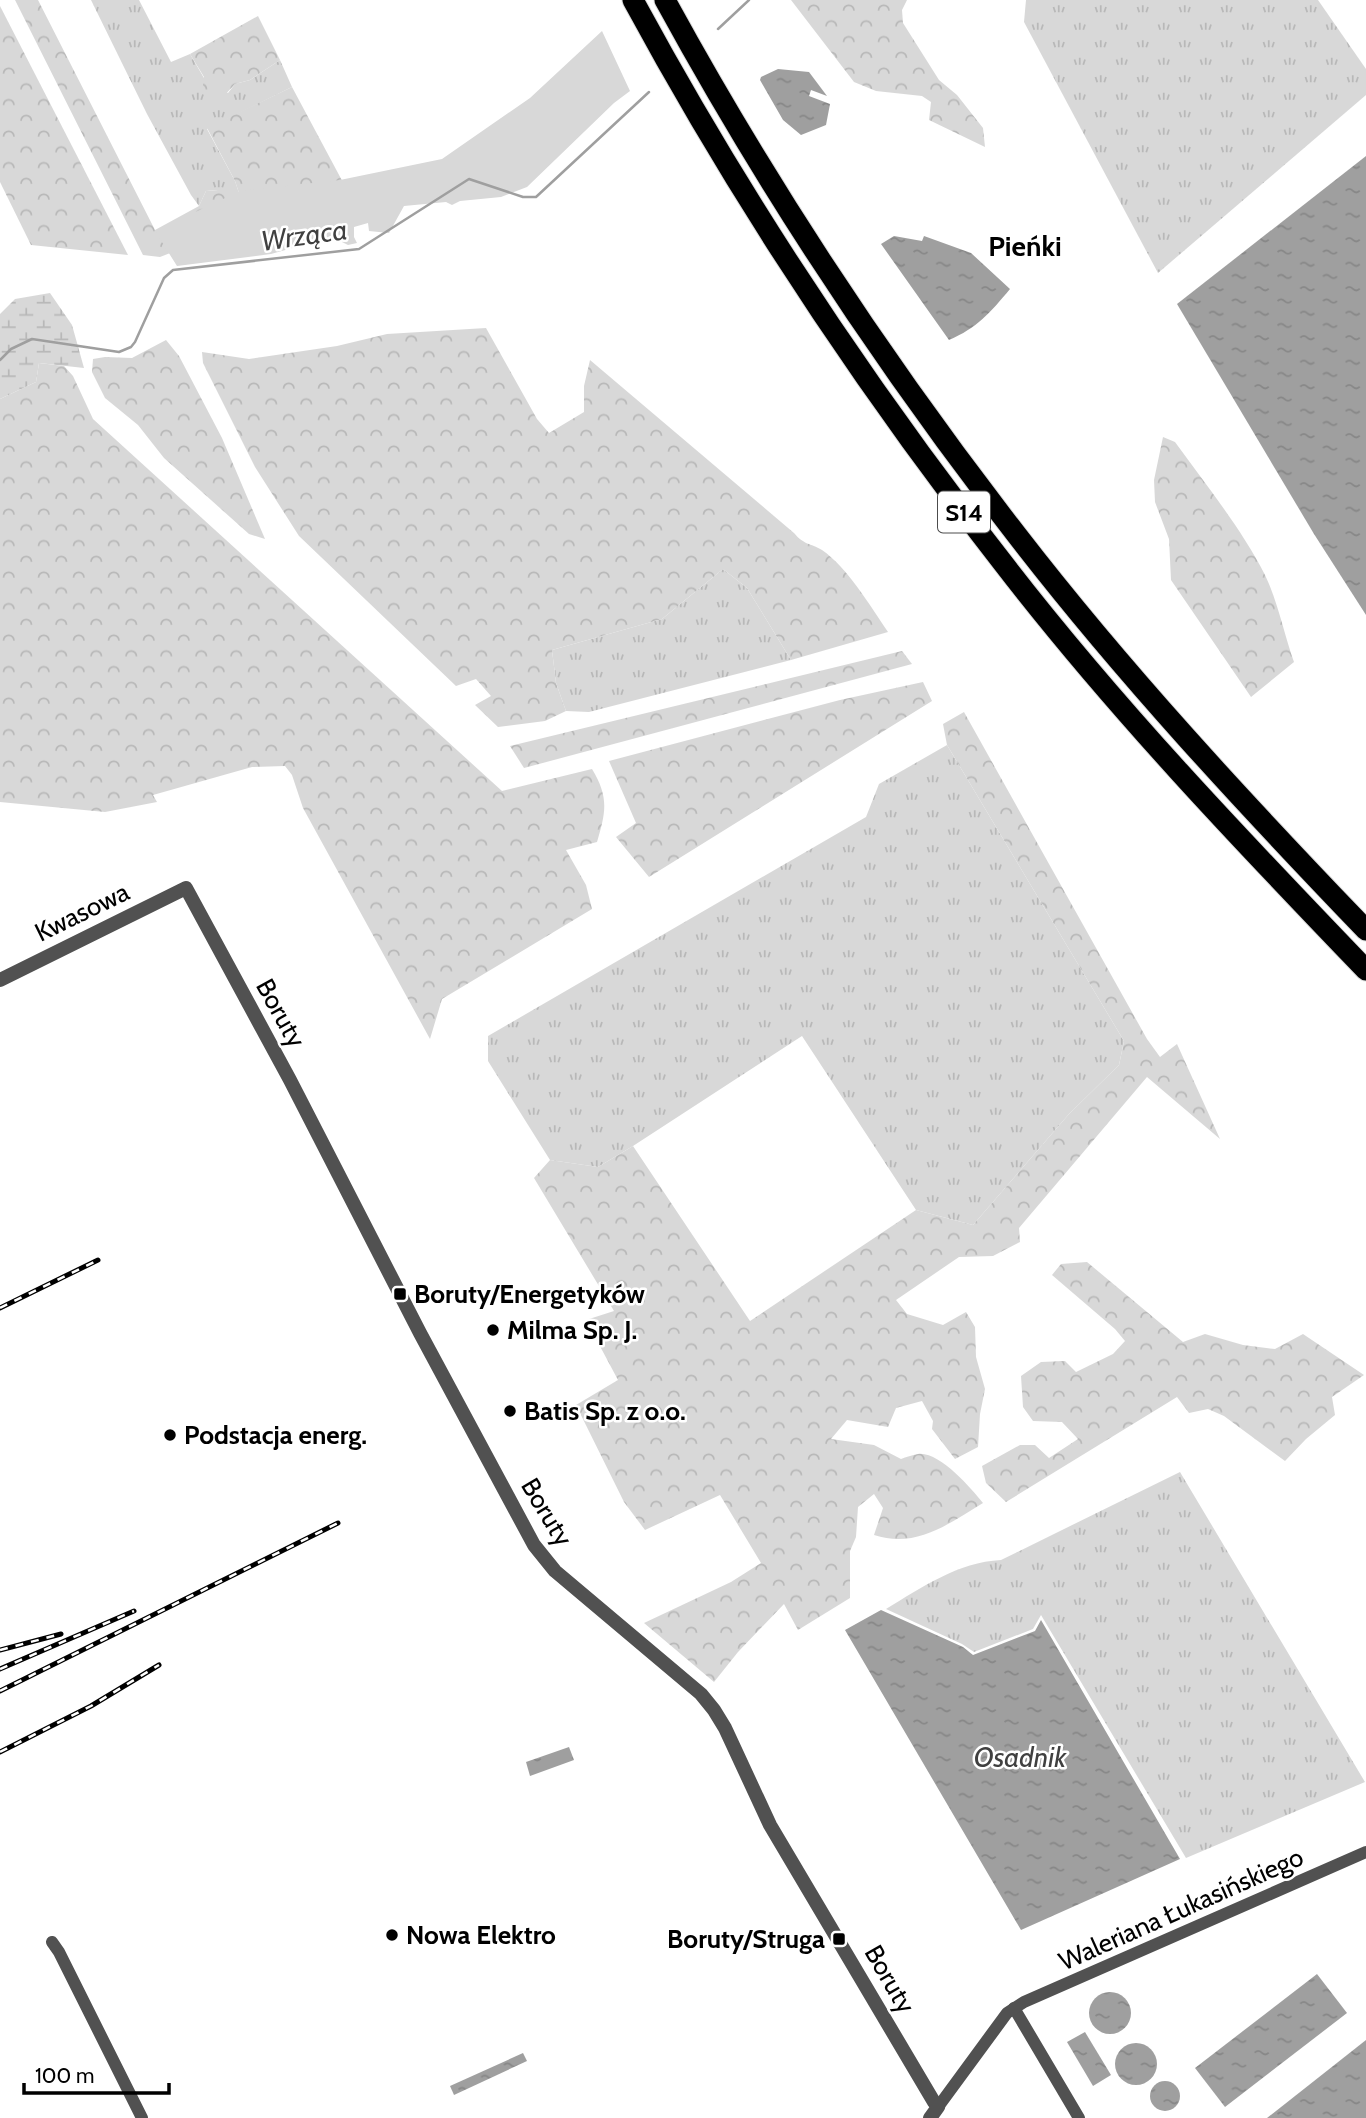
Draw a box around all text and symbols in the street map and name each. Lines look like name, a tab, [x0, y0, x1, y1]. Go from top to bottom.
water label: Wrząca	[259, 212, 349, 258]
district label: Pieńki	[988, 229, 1062, 263]
road number: S14	[938, 491, 990, 532]
street label: Kwasowa	[30, 875, 135, 949]
street label: Boruty	[249, 973, 313, 1053]
place label: Boruty/Energetyków	[414, 1278, 645, 1310]
marker: Boruty/Energetyków	[392, 1286, 408, 1302]
place label: Milma Sp. J.	[507, 1314, 637, 1346]
marker: Milma Sp. J.	[485, 1322, 501, 1338]
place label: Batis Sp. z o.o.	[524, 1395, 686, 1427]
marker: Batis Sp. z o.o.	[502, 1403, 518, 1419]
place label: Podstacja energ.	[184, 1419, 367, 1451]
marker: Podstacja energ.	[162, 1427, 178, 1443]
street label: Boruty	[514, 1472, 580, 1552]
water label: Osadnik	[974, 1740, 1067, 1774]
street label: Waleriana Łukasińskiego	[1054, 1841, 1308, 1977]
place label: Nowa Elektro	[406, 1919, 556, 1951]
place label: Boruty/Struga	[667, 1923, 825, 1955]
marker: Nowa Elektro	[384, 1927, 400, 1943]
marker: Boruty/Struga	[831, 1931, 847, 1947]
street label: Boruty	[858, 1939, 922, 2019]
scale bar	[24, 2052, 170, 2096]
text: 100 m	[35, 2063, 94, 2088]

